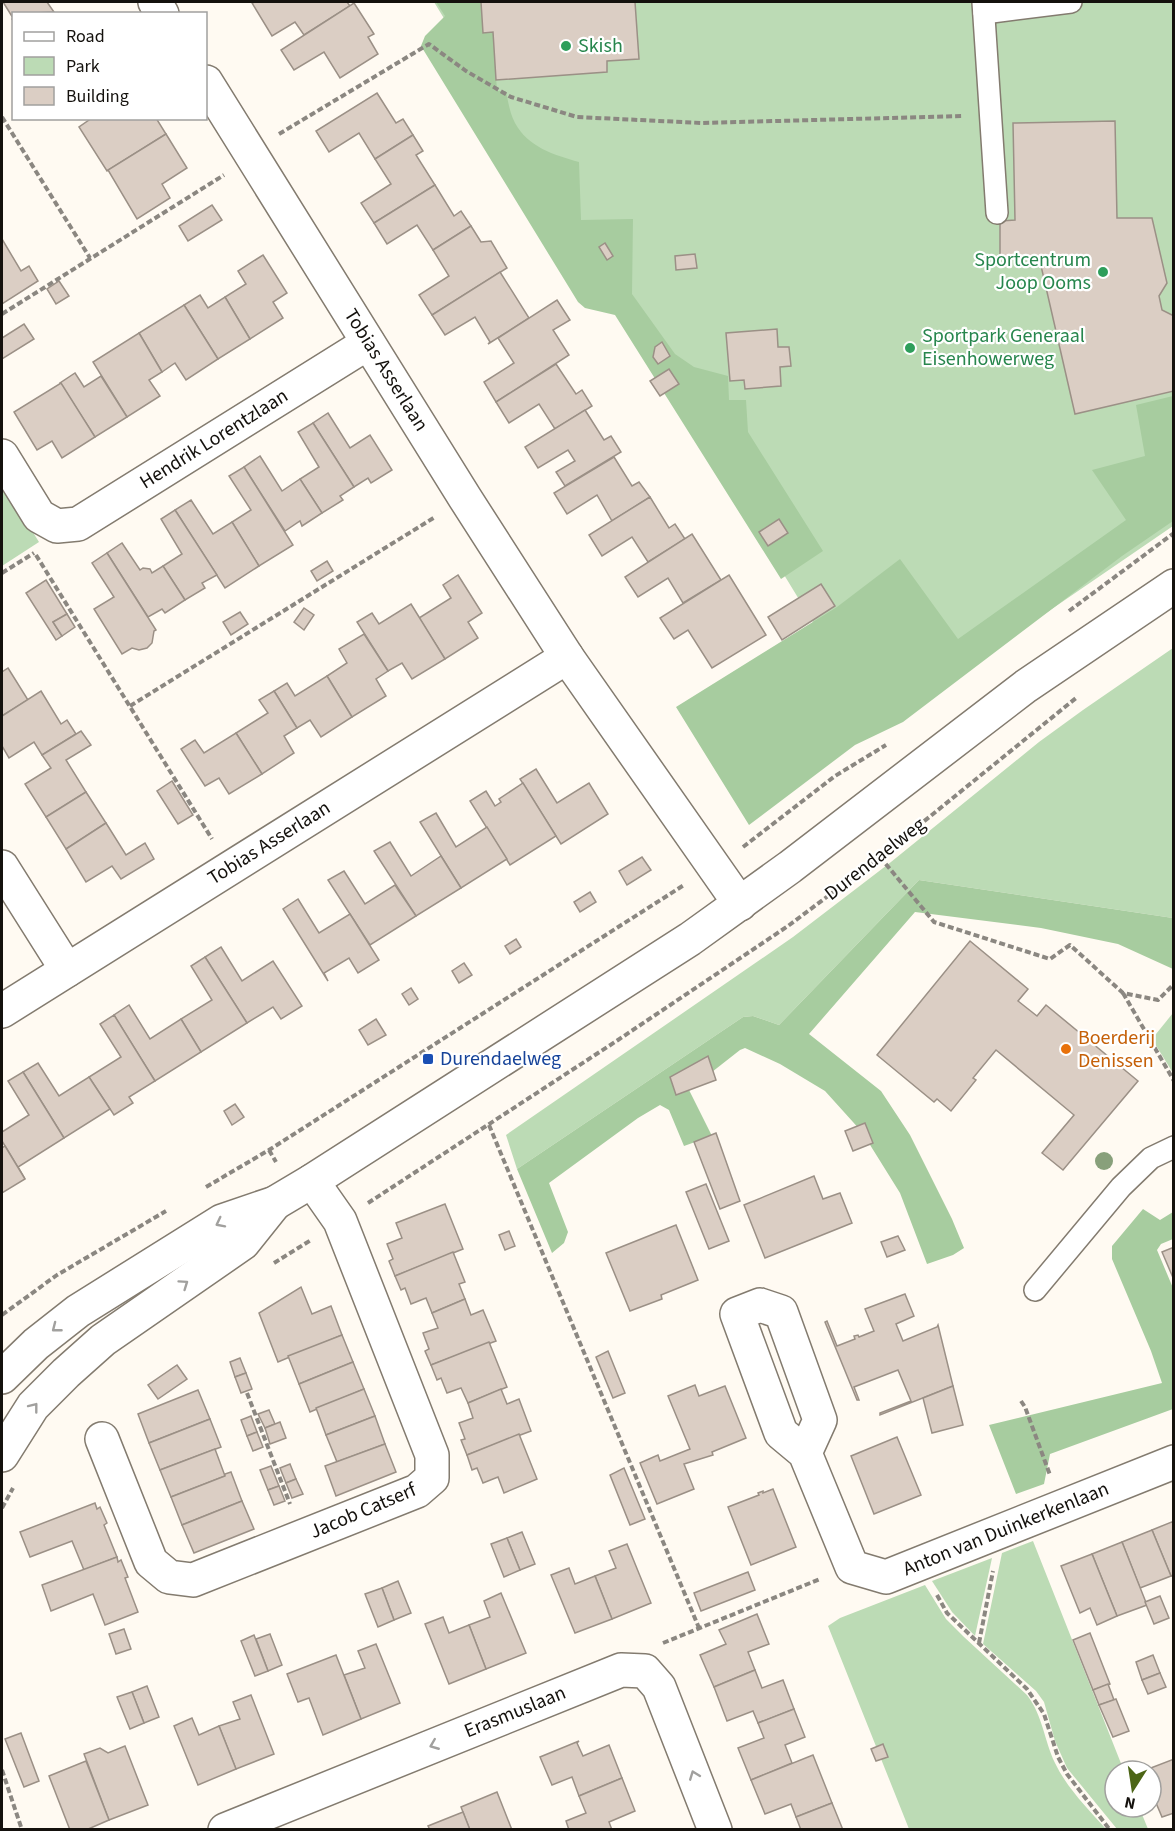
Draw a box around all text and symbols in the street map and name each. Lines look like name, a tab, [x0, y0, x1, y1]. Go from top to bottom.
legend	[12, 12, 207, 120]
text: Road	[66, 24, 105, 49]
place label: Skish	[578, 32, 623, 60]
marker: Skish	[559, 39, 573, 53]
text: Park	[66, 54, 100, 79]
text: Building	[66, 84, 129, 109]
place label: Sportcentrum Joop Ooms	[974, 246, 1091, 297]
marker: Sportcentrum Joop Ooms	[1096, 265, 1110, 279]
street label: Tobias Asserlaan	[337, 303, 435, 437]
place label: Sportpark Generaal Eisenhowerweg	[922, 322, 1085, 373]
marker: Sportpark Generaal Eisenhowerweg	[903, 341, 917, 355]
street label: Hendrik Lorentzlaan	[134, 382, 294, 496]
street label: Tobias Asserlaan	[202, 794, 336, 892]
street label: Durendaelweg	[819, 811, 931, 907]
place label: Boerderij Denissen	[1078, 1024, 1155, 1075]
marker: Boerderij Denissen	[1059, 1042, 1073, 1056]
place label: Durendaelweg	[440, 1045, 561, 1073]
marker: Durendaelweg	[421, 1052, 435, 1066]
one-way arrow	[216, 1216, 227, 1227]
one-way arrow	[178, 1280, 189, 1291]
one-way arrow	[52, 1320, 63, 1331]
one-way arrow	[26, 1402, 37, 1413]
street label: Anton van Duinkerkenlaan	[899, 1475, 1113, 1583]
street label: Jacob Catserf	[305, 1476, 422, 1546]
street label: Erasmuslaan	[460, 1679, 570, 1745]
one-way arrow	[429, 1738, 440, 1750]
north arrow	[1103, 1759, 1163, 1819]
one-way arrow	[689, 1770, 701, 1781]
text: N	[1123, 1791, 1138, 1815]

